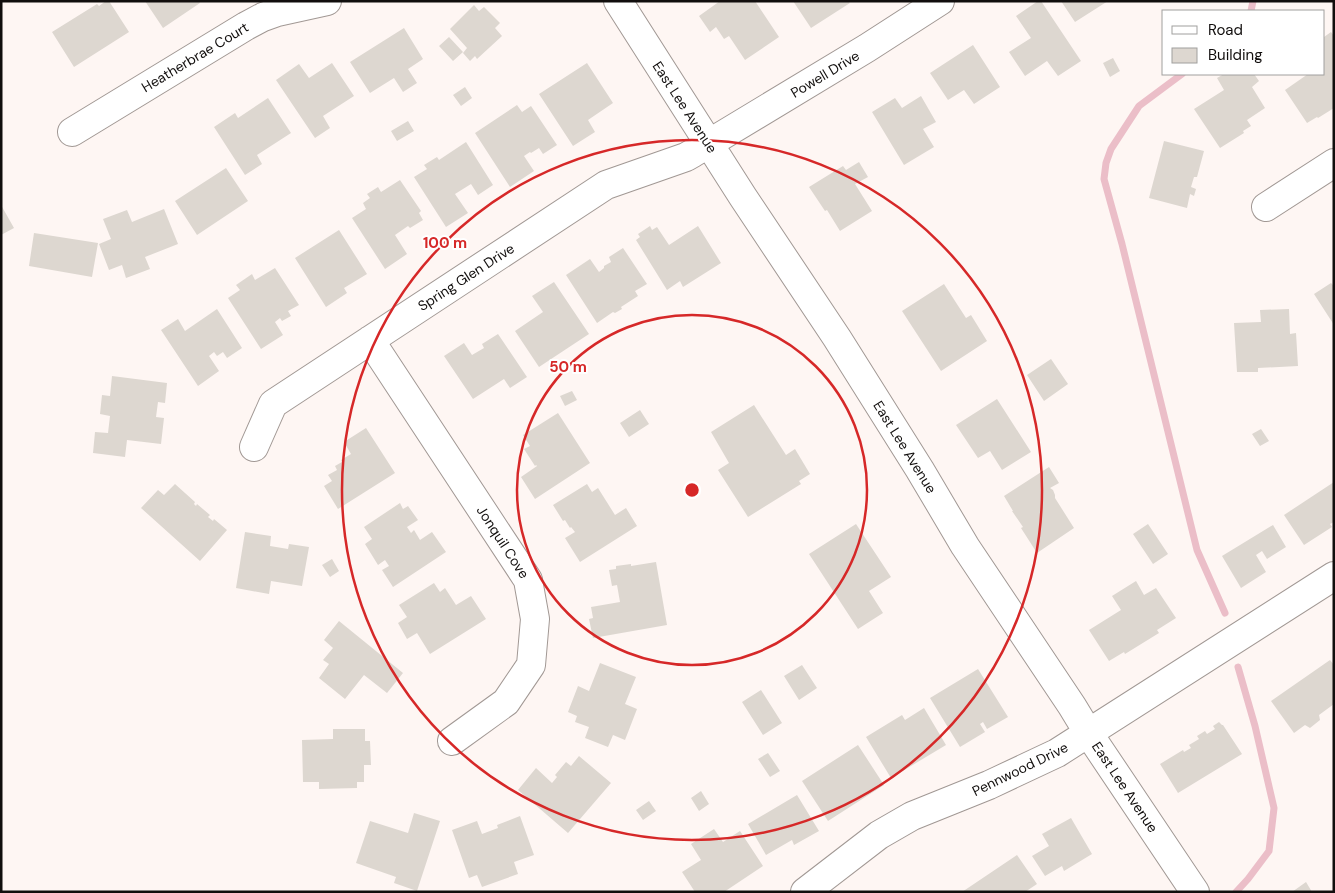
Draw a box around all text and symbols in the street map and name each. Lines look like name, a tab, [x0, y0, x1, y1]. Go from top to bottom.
legend	[1162, 10, 1325, 75]
street label: Heatherbrae Court	[138, 18, 252, 96]
text: Road	[1208, 20, 1243, 40]
text: Building	[1208, 45, 1263, 65]
street label: Powell Drive	[787, 46, 863, 102]
street label: East Lee Avenue	[649, 58, 721, 156]
text: 100 m	[423, 233, 467, 253]
street label: Spring Glen Drive	[414, 239, 518, 315]
text: 50 m	[549, 357, 587, 377]
street label: East Lee Avenue	[869, 397, 941, 497]
centre of rings	[683, 481, 701, 499]
street label: Jonquil Cove	[473, 502, 533, 582]
street label: Pennwood Drive	[969, 738, 1071, 800]
street label: East Lee Avenue	[1088, 738, 1162, 836]

